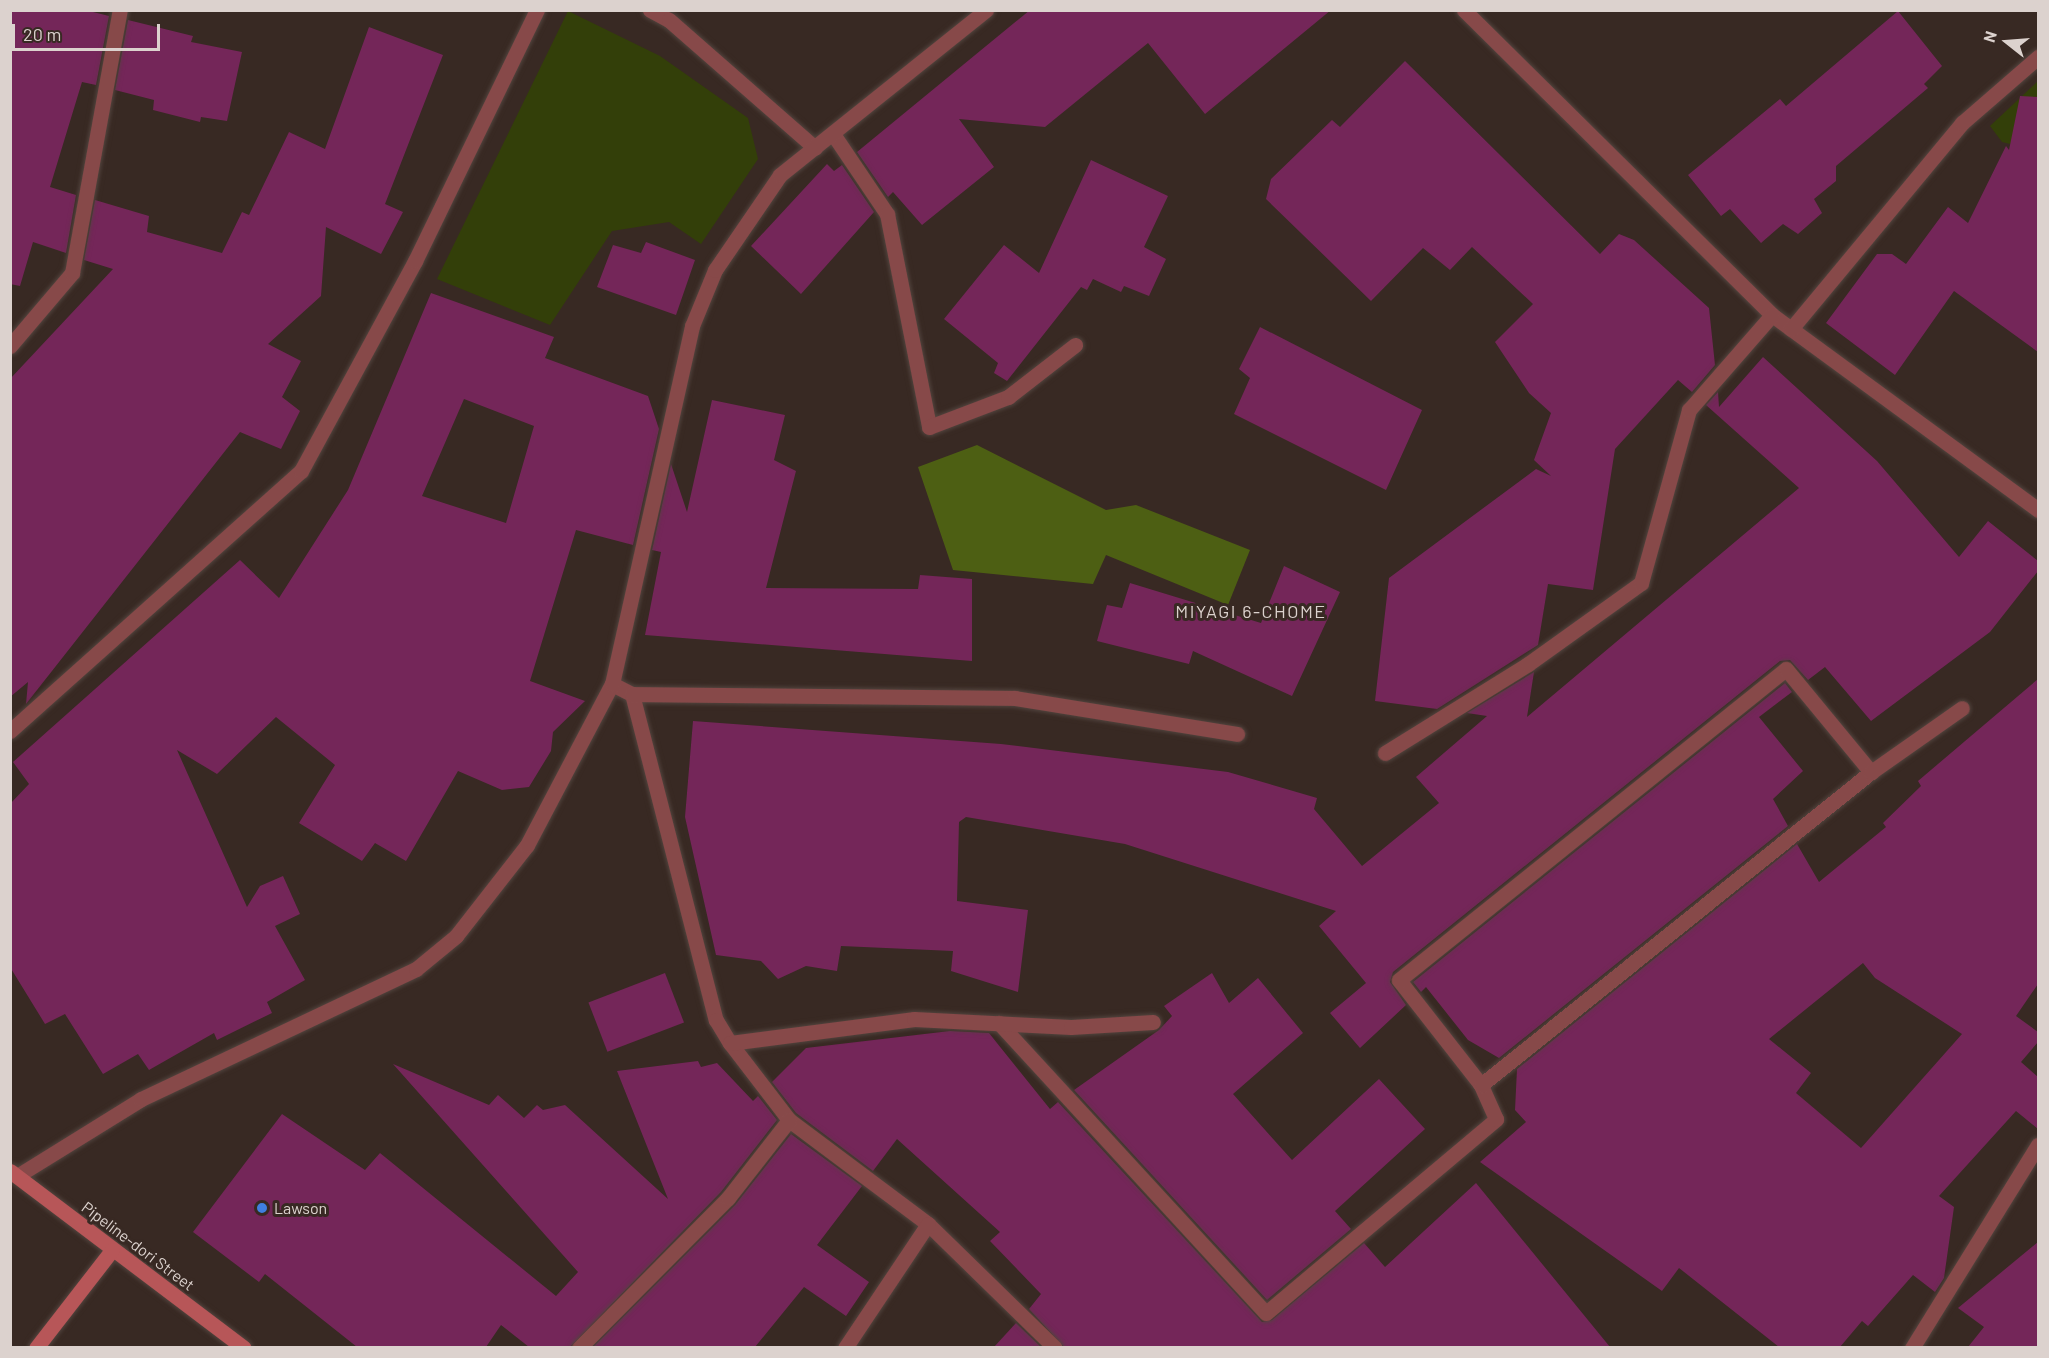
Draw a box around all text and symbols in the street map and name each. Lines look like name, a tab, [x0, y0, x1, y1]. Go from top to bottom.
scale bar	[15, 12, 164, 50]
north arrow	[1977, 12, 2037, 72]
text: 20 m	[23, 23, 61, 45]
text: N	[1979, 29, 2000, 44]
district label: MIYAGI 6-CHOME	[1175, 600, 1327, 622]
street label: Pipeline-dori Street	[78, 1197, 198, 1295]
place label: Lawson	[274, 1198, 327, 1218]
marker: Lawson	[255, 1201, 269, 1215]

